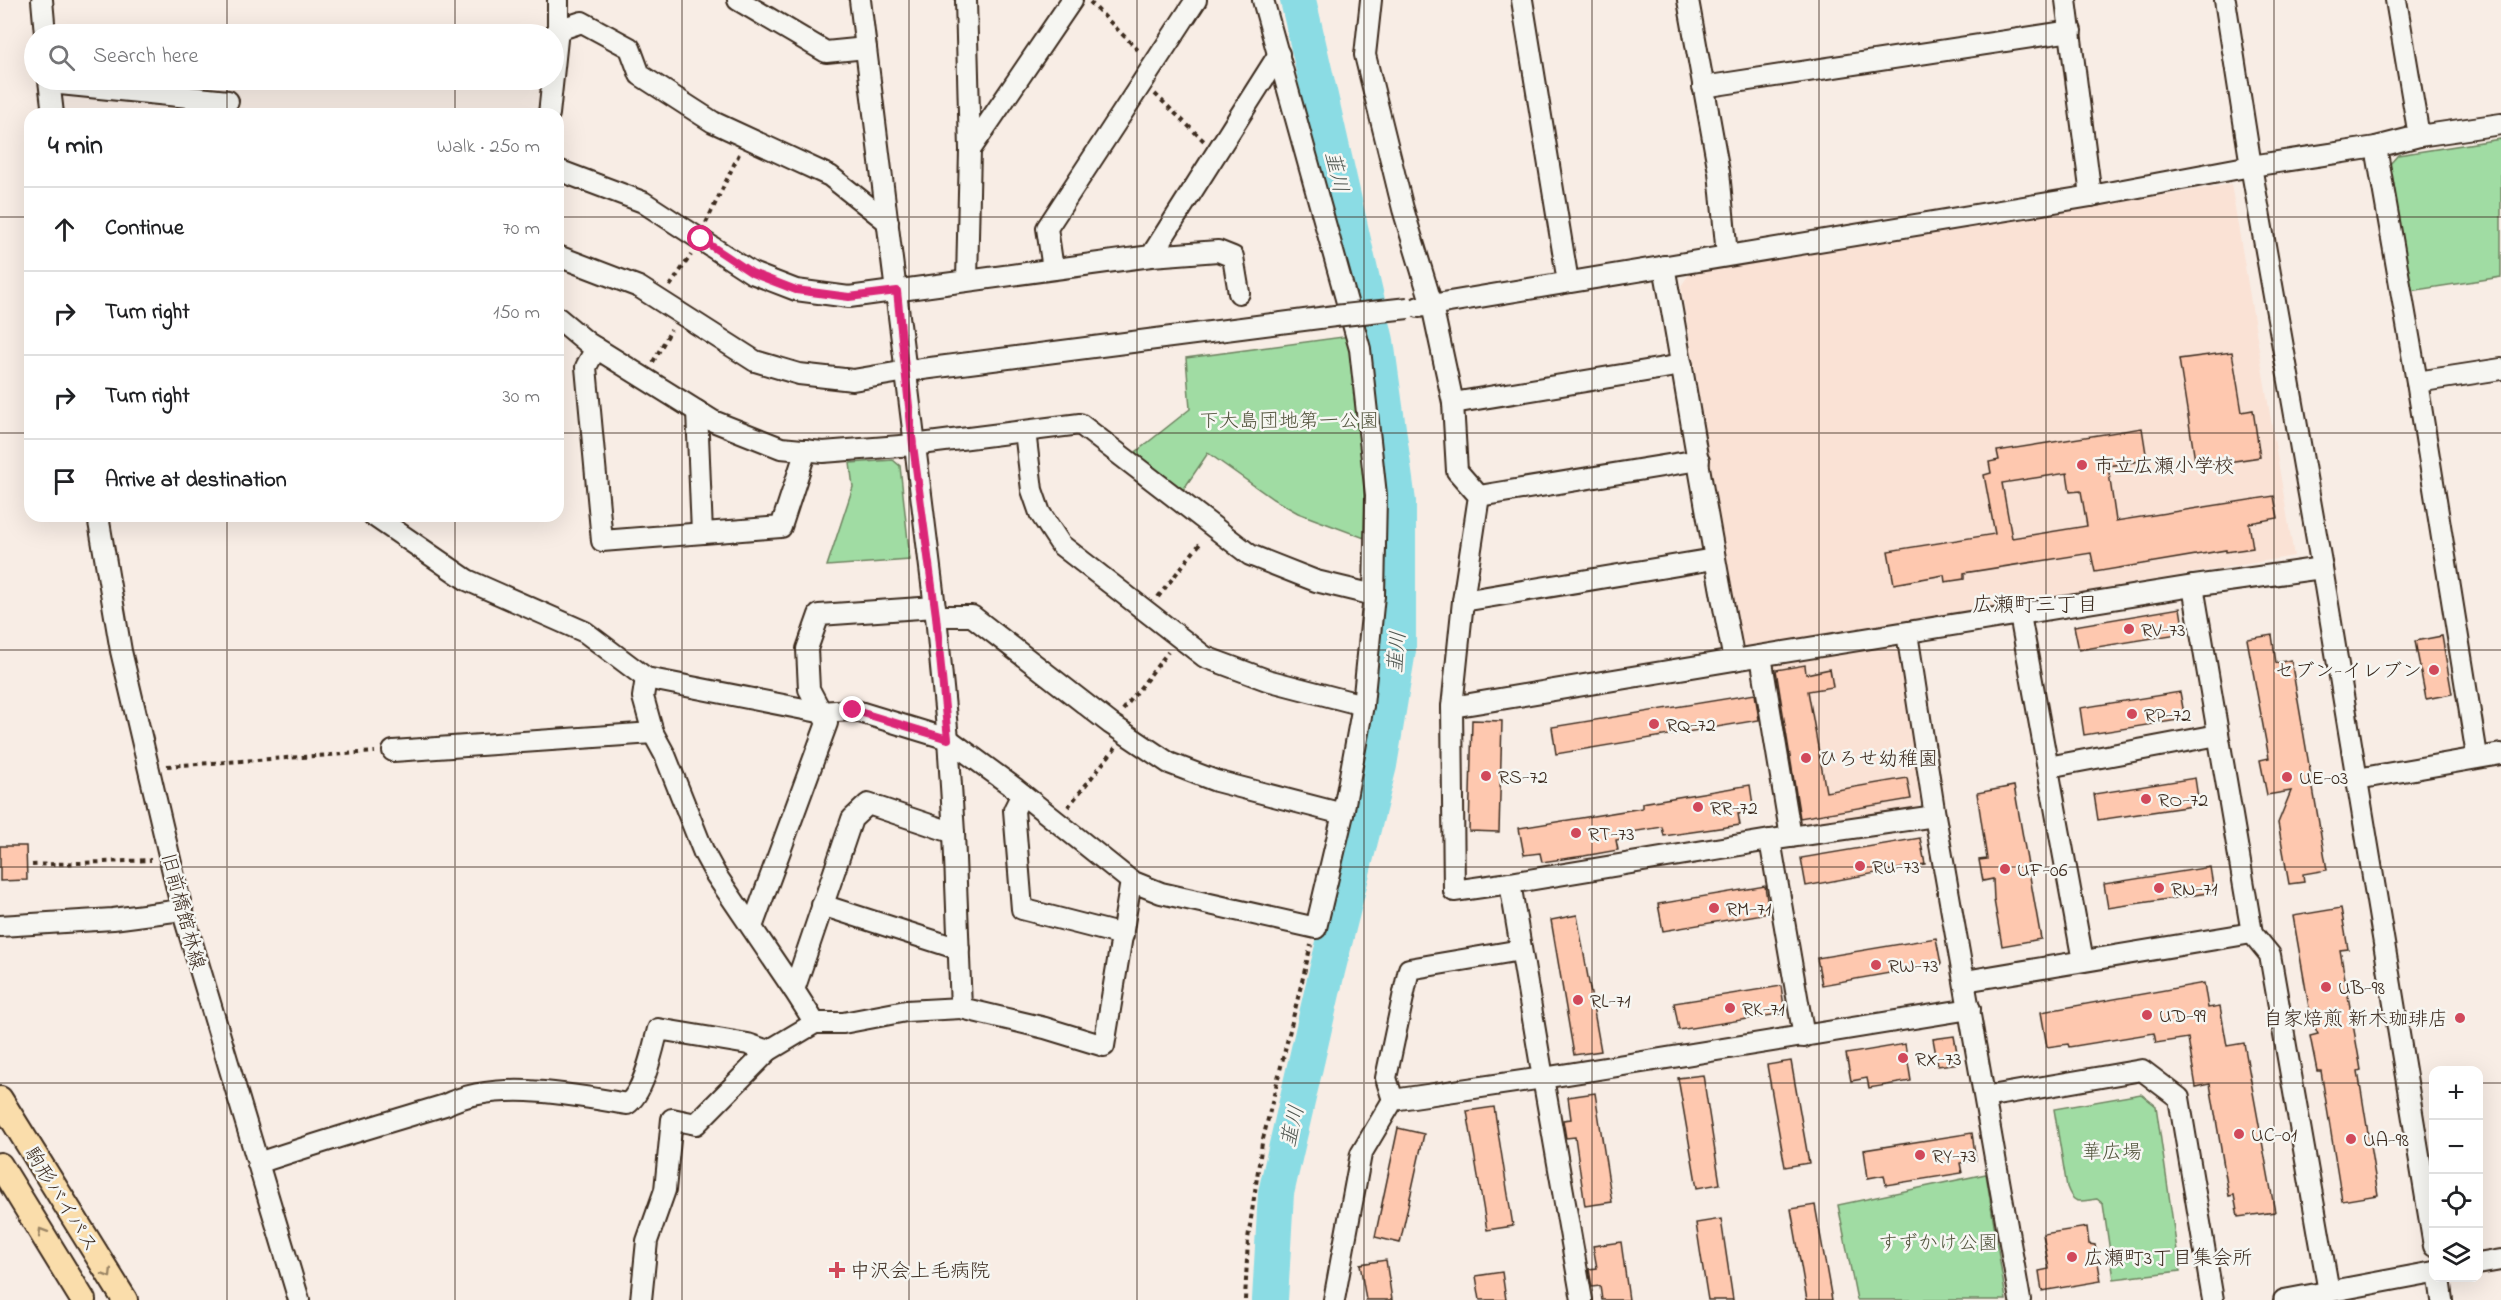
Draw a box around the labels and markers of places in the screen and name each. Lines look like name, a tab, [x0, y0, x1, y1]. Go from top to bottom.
place label: 市立広瀬小学校	[2094, 453, 2234, 482]
marker: 市立広瀬小学校	[2075, 458, 2089, 472]
place label: RV-73	[2141, 617, 2185, 646]
marker: RV-73	[2122, 622, 2136, 636]
place label: セブン-イレブン	[2275, 658, 2422, 687]
marker: セブン-イレブン	[2427, 663, 2441, 677]
place label: RP-72	[2144, 702, 2191, 731]
marker: RP-72	[2125, 707, 2139, 721]
place label: RQ-72	[1666, 712, 1716, 741]
marker: RQ-72	[1647, 717, 1661, 731]
place label: ひろせ幼稚園	[1818, 746, 1938, 775]
marker: ひろせ幼稚園	[1799, 751, 1813, 765]
place label: RS-72	[1498, 764, 1548, 793]
place label: UE-03	[2299, 765, 2348, 794]
marker: RS-72	[1479, 769, 1493, 783]
marker: UE-03	[2280, 770, 2294, 784]
place label: RO-72	[2158, 787, 2208, 816]
marker: RO-72	[2139, 792, 2153, 806]
place label: RR-72	[1710, 795, 1758, 824]
marker: RR-72	[1691, 800, 1705, 814]
place label: RT-73	[1588, 821, 1635, 850]
marker: RT-73	[1569, 826, 1583, 840]
place label: RU-73	[1872, 854, 1920, 883]
place label: UF-06	[2017, 857, 2068, 886]
marker: RU-73	[1853, 859, 1867, 873]
marker: UF-06	[1998, 862, 2012, 876]
place label: RN-71	[2171, 876, 2218, 905]
marker: RN-71	[2152, 881, 2166, 895]
place label: RM-71	[1726, 896, 1771, 925]
marker: RM-71	[1707, 901, 1721, 915]
place label: RW-73	[1888, 953, 1939, 982]
marker: RW-73	[1869, 958, 1883, 972]
place label: UB-98	[2338, 975, 2385, 1004]
marker: UB-98	[2319, 980, 2333, 994]
place label: RL-71	[1590, 988, 1631, 1017]
marker: RL-71	[1571, 993, 1585, 1007]
place label: RK-71	[1742, 996, 1785, 1025]
marker: RK-71	[1723, 1001, 1737, 1015]
place label: UD-99	[2159, 1003, 2206, 1032]
place label: 自家焙煎 新木珈琲店	[2263, 1006, 2448, 1035]
marker: UD-99	[2140, 1008, 2154, 1022]
marker: 自家焙煎 新木珈琲店	[2453, 1011, 2467, 1025]
place label: RX-73	[1915, 1046, 1962, 1075]
marker: RX-73	[1896, 1051, 1910, 1065]
place label: UC-01	[2251, 1122, 2297, 1151]
marker: UC-01	[2232, 1127, 2246, 1141]
place label: UA-98	[2363, 1127, 2409, 1156]
marker: UA-98	[2344, 1132, 2358, 1146]
place label: RY-73	[1932, 1143, 1976, 1172]
marker: RY-73	[1913, 1148, 1927, 1162]
place label: 広瀬町3丁目集会所	[2084, 1245, 2252, 1274]
marker: 広瀬町3丁目集会所	[2065, 1250, 2079, 1264]
place label: 中沢会上毛病院	[850, 1258, 990, 1287]
marker: 中沢会上毛病院	[828, 1261, 846, 1279]

